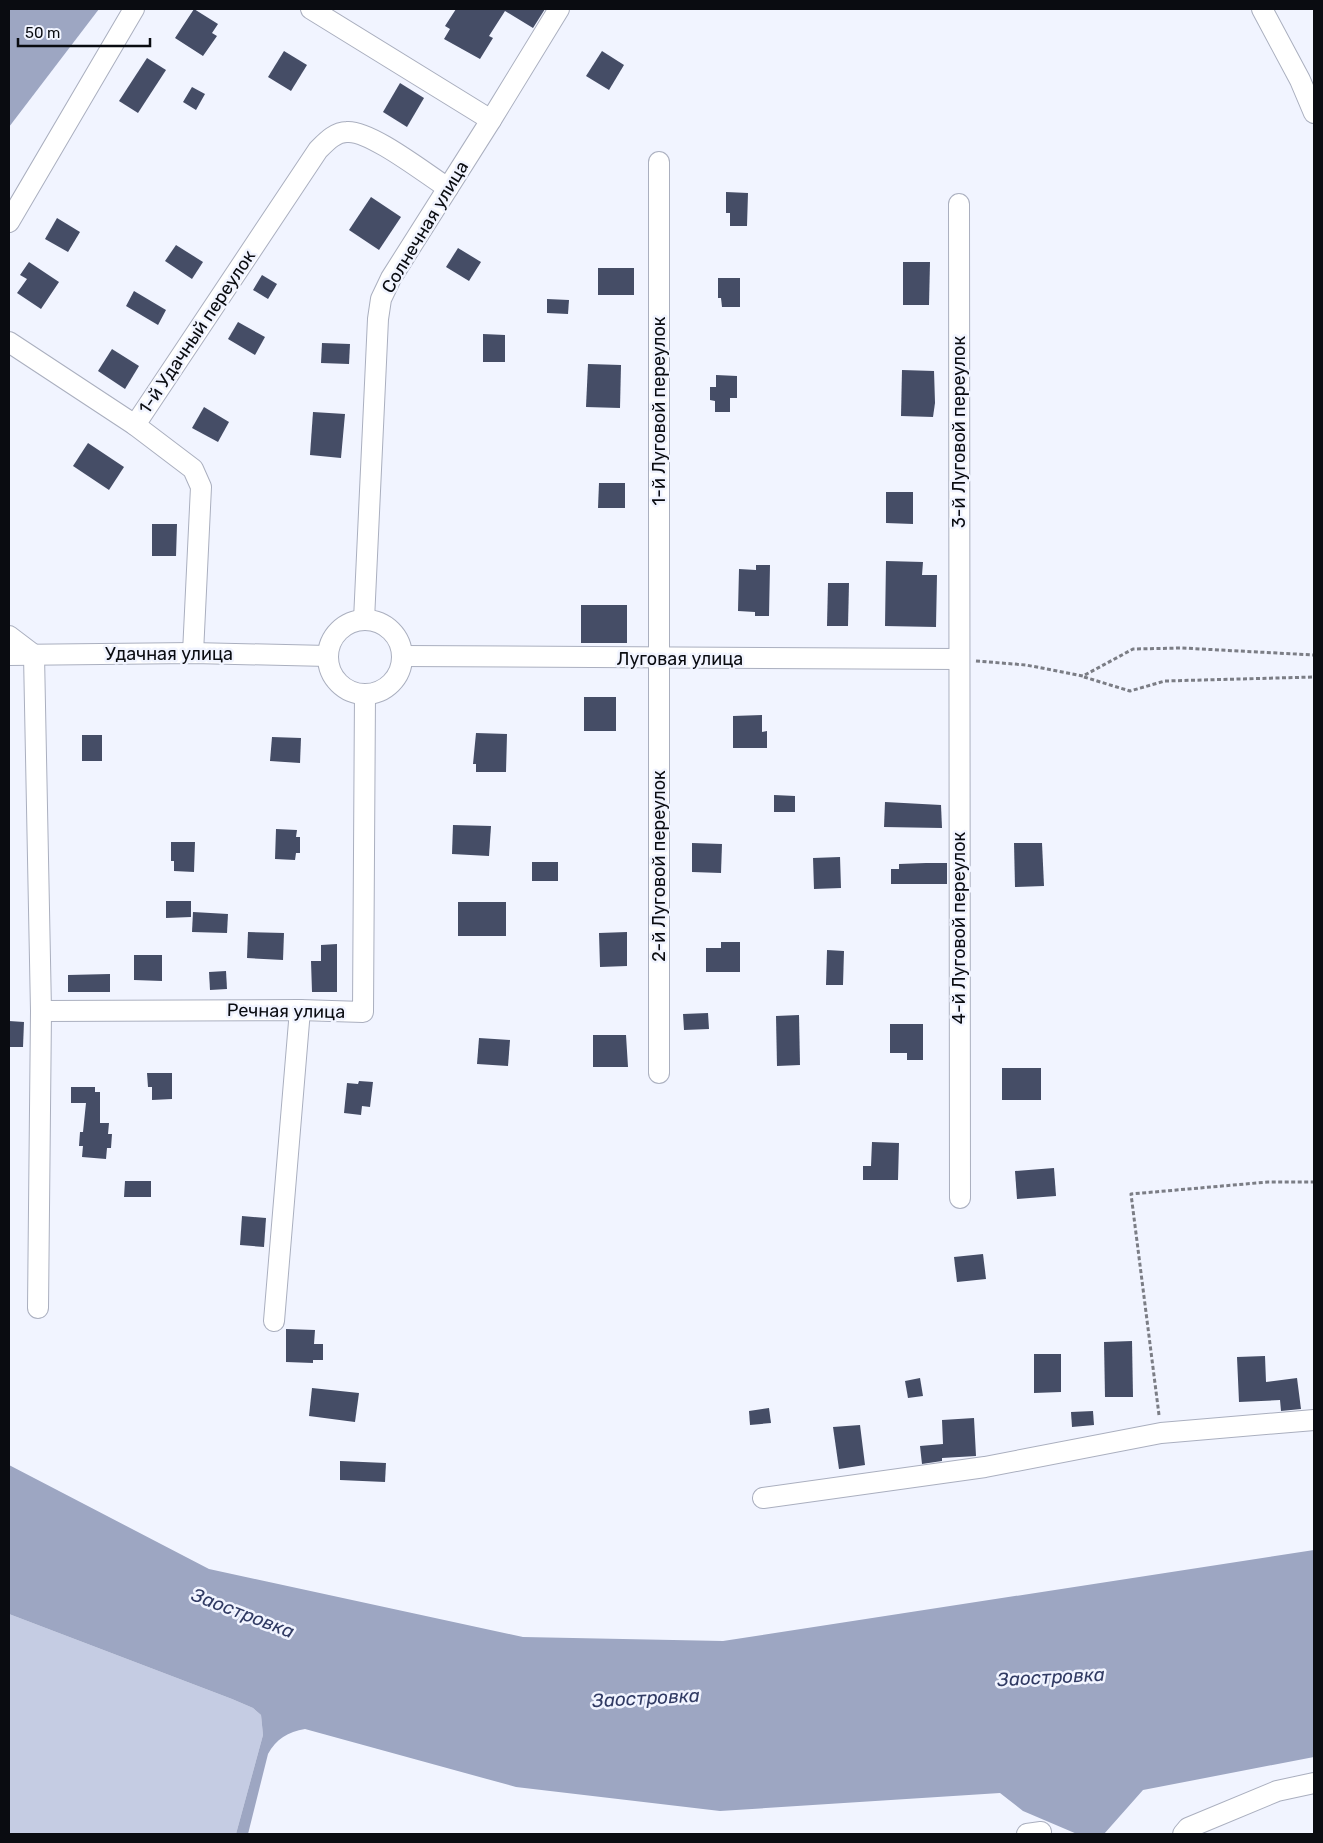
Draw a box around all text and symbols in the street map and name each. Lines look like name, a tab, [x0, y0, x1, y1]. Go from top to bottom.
scale bar	[18, 15, 150, 47]
text: 50 m	[25, 24, 60, 42]
street label: Солнечная улица	[377, 157, 473, 297]
street label: 1-й Удачный переулок	[134, 246, 260, 418]
street label: 1-й Луговой переулок	[648, 316, 670, 505]
street label: 3-й Луговой переулок	[948, 336, 970, 528]
street label: Удачная улица	[105, 643, 233, 665]
street label: Луговая улица	[617, 648, 743, 670]
street label: 2-й Луговой переулок	[648, 770, 670, 962]
street label: 4-й Луговой переулок	[948, 831, 970, 1024]
street label: Речная улица	[227, 999, 345, 1023]
water label: Заостровка	[188, 1583, 297, 1643]
water label: Заостровка	[996, 1663, 1105, 1691]
water label: Заостровка	[591, 1684, 700, 1712]

